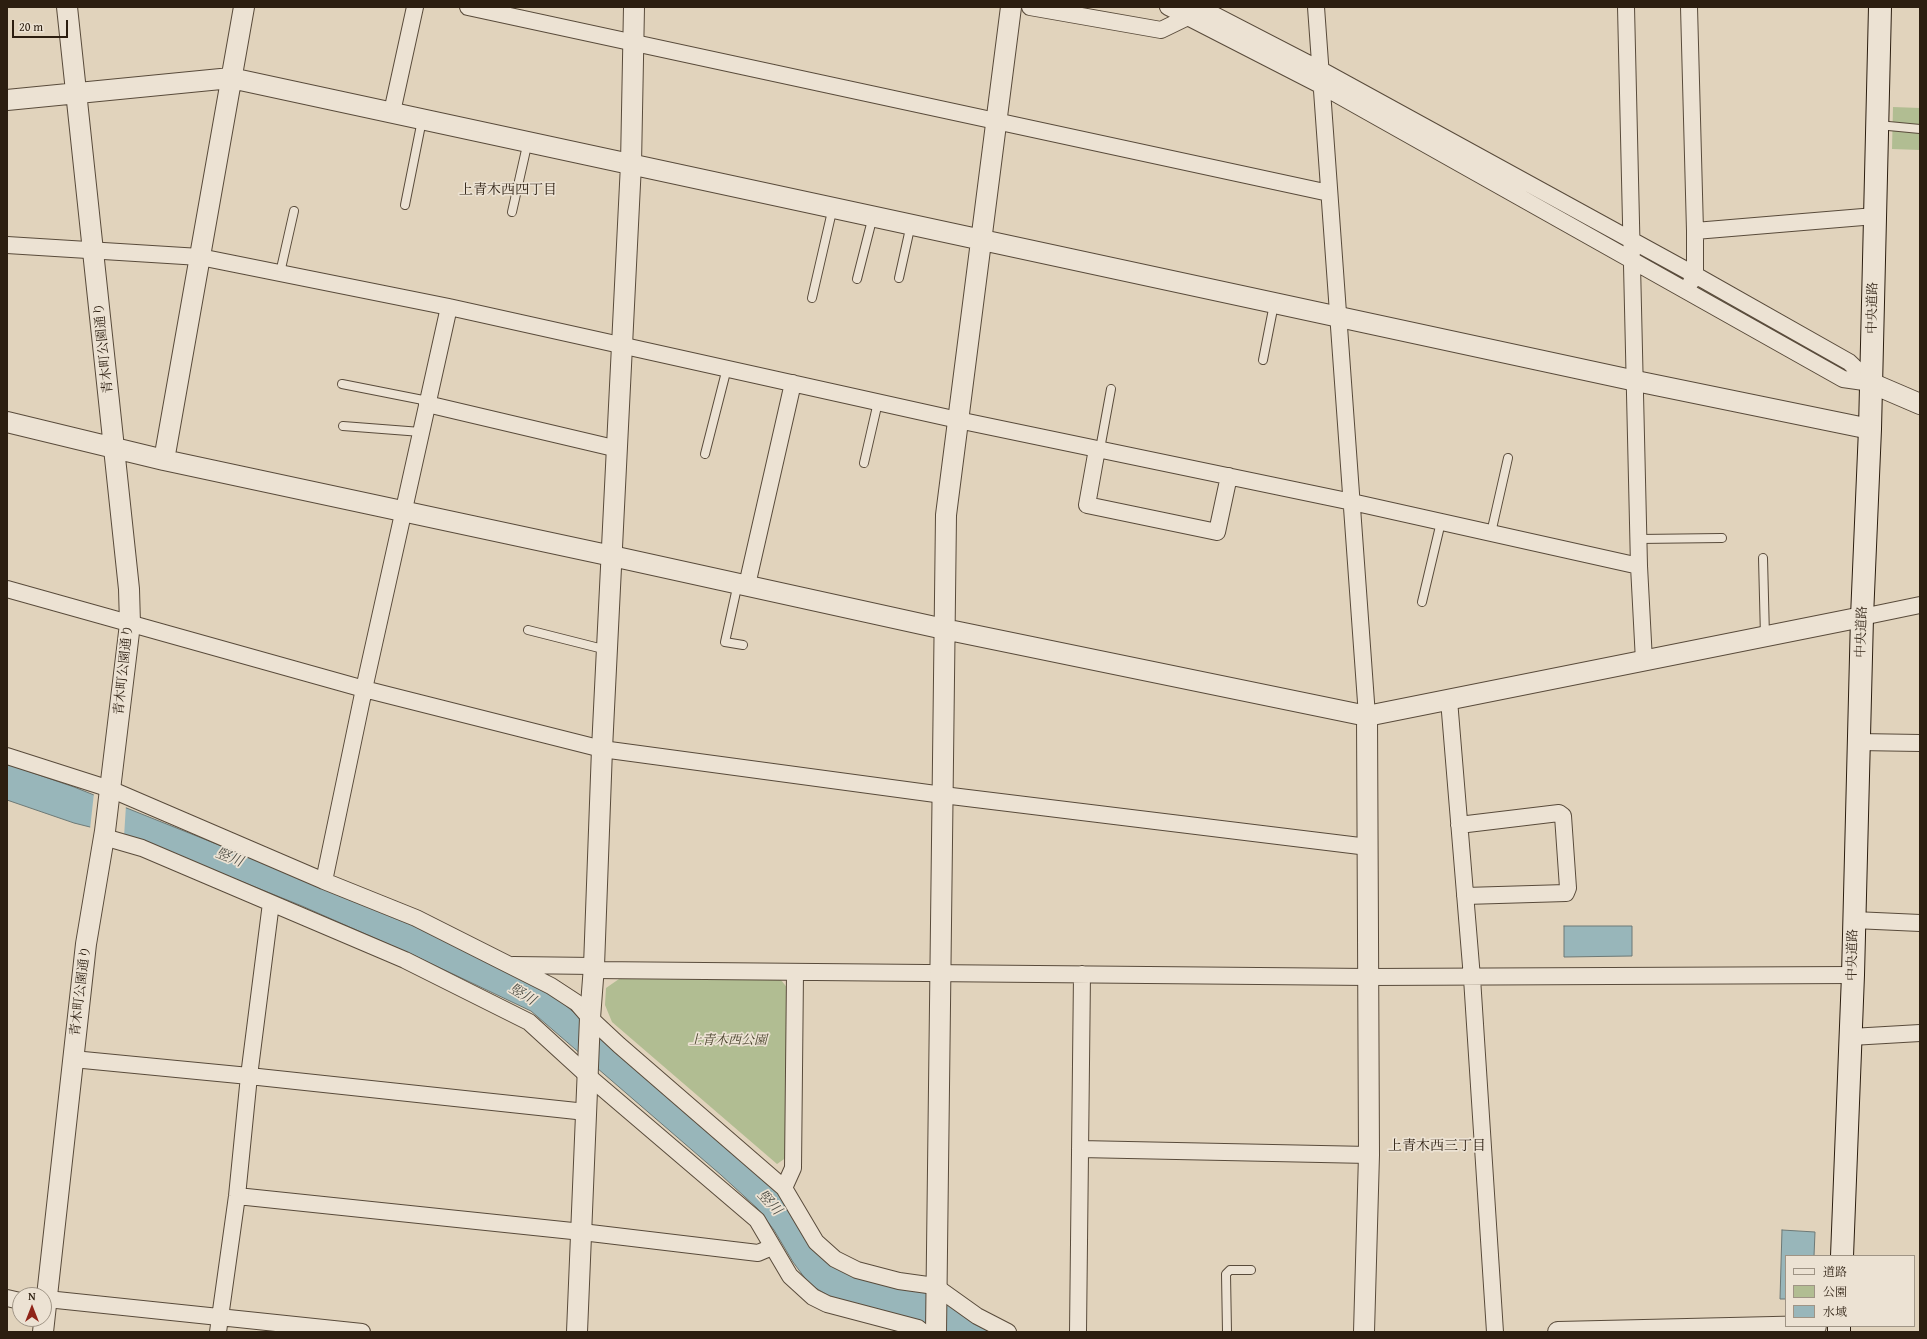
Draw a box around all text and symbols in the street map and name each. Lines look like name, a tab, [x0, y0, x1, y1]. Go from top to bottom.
scale bar	[14, 12, 70, 38]
text: 20 m	[19, 18, 43, 35]
district label: 上青木西四丁目	[459, 182, 557, 198]
street label: 中央道路	[1865, 282, 1881, 334]
street label: 青木町公園通り	[91, 302, 117, 394]
street label: 中央道路	[1853, 606, 1871, 658]
street label: 青木町公園通り	[111, 624, 137, 716]
water label: 竪川	[213, 845, 245, 871]
street label: 中央道路	[1845, 929, 1861, 981]
street label: 青木町公園通り	[68, 945, 94, 1037]
water label: 竪川	[506, 981, 538, 1009]
park label: 上青木西公園	[689, 1033, 767, 1049]
district label: 上青木西三丁目	[1388, 1138, 1486, 1154]
water label: 竪川	[753, 1187, 785, 1219]
legend	[1785, 1255, 1915, 1327]
text: 道路	[1823, 1263, 1847, 1280]
text: 公園	[1823, 1283, 1847, 1300]
north arrow	[12, 1287, 52, 1327]
text: N	[28, 1288, 36, 1304]
text: 水域	[1823, 1303, 1847, 1320]

